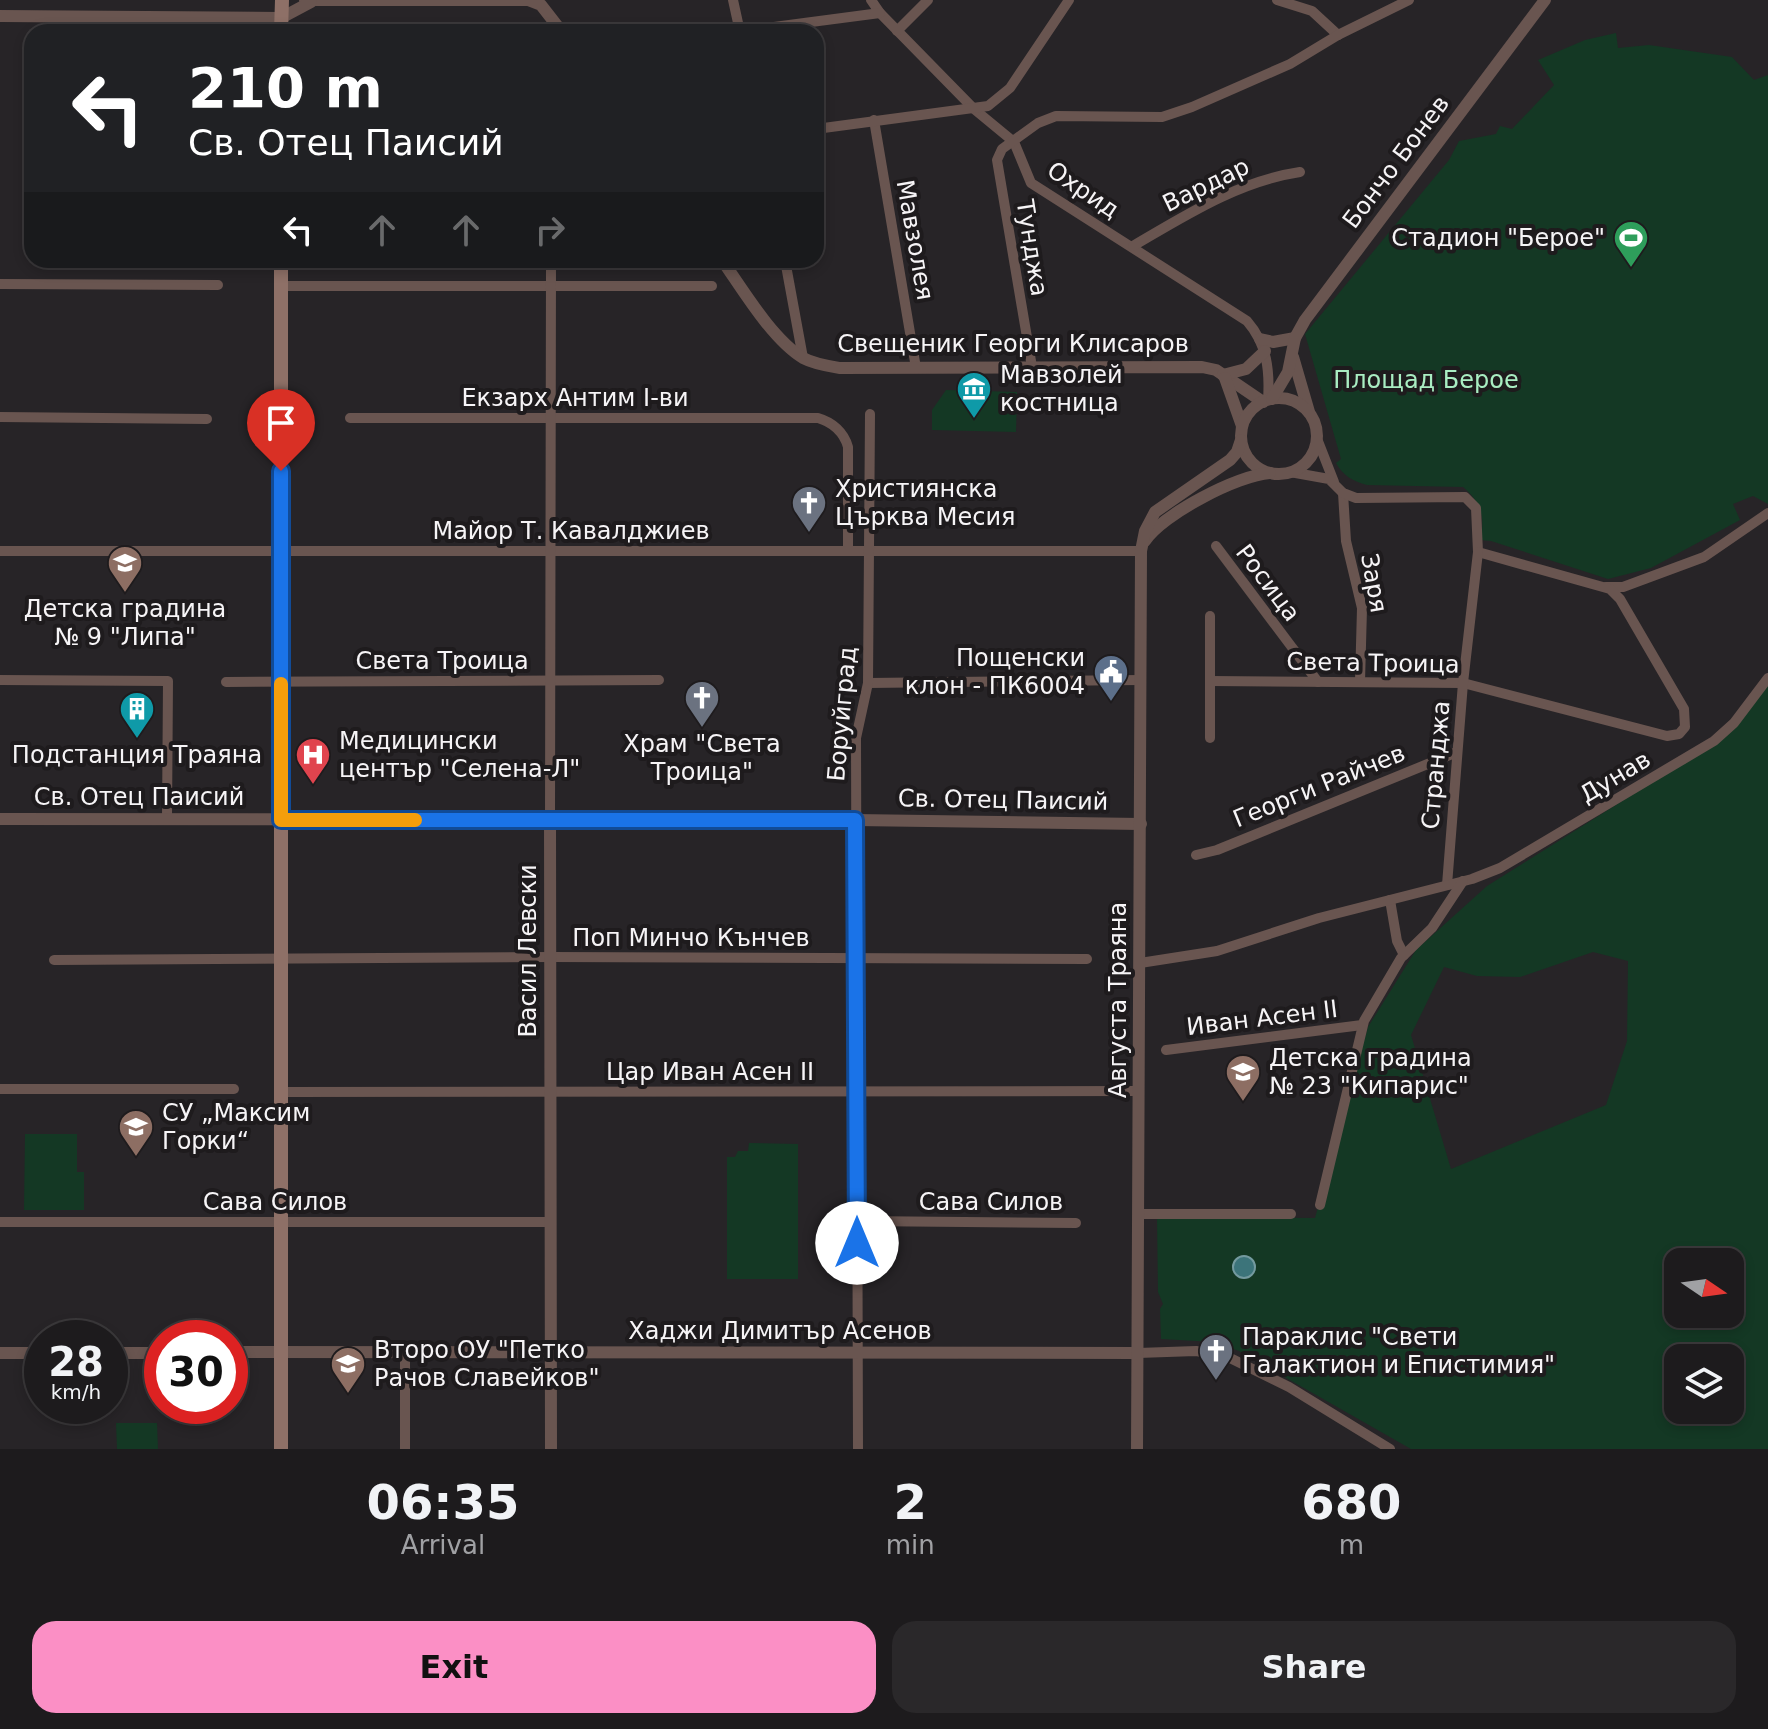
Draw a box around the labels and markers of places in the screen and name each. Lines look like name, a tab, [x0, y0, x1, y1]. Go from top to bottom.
sports icon: Стадион "Берое"	[1612, 219, 1650, 269]
place label: Стадион "Берое"	[1391, 224, 1605, 252]
place label: Мавзолей костница	[1000, 361, 1123, 417]
museum icon: Мавзолей костница	[955, 370, 993, 420]
pin	[247, 389, 315, 471]
place label: Християнска Църква Месия	[835, 475, 1016, 531]
church icon: Християнска Църква Месия	[790, 484, 828, 534]
school or university icon: Детска градина № 9 "Липа"	[106, 544, 144, 594]
place label: Детска градина № 9 "Липа"	[24, 595, 226, 651]
place label: Пощенски клон - ПК6004	[905, 644, 1085, 700]
public building icon: Пощенски клон - ПК6004	[1092, 653, 1130, 703]
church icon: Храм "Света Троица"	[683, 679, 721, 729]
building icon: Подстанция Траяна	[118, 690, 156, 740]
place label: Медицински център "Селена-Л"	[339, 727, 580, 783]
place label: Храм "Света Троица"	[623, 730, 781, 786]
hospital icon: Медицински център "Селена-Л"	[294, 736, 332, 786]
place label: Подстанция Траяна	[12, 741, 262, 769]
place label: Детска градина № 23 "Кипарис"	[1269, 1044, 1472, 1100]
school or university icon: Детска градина № 23 "Кипарис"	[1224, 1053, 1262, 1103]
place label: СУ „Максим Горки“	[162, 1099, 310, 1155]
school or university icon: СУ „Максим Горки“	[117, 1108, 155, 1158]
place label: Параклис "Свети Галактион и Епистимия"	[1242, 1323, 1555, 1379]
church icon: Параклис "Свети Галактион и Епистимия"	[1197, 1332, 1235, 1382]
place label: Второ ОУ "Петко Рачов Славейков"	[374, 1336, 600, 1392]
school or university icon: Второ ОУ "Петко Рачов Славейков"	[329, 1345, 367, 1395]

